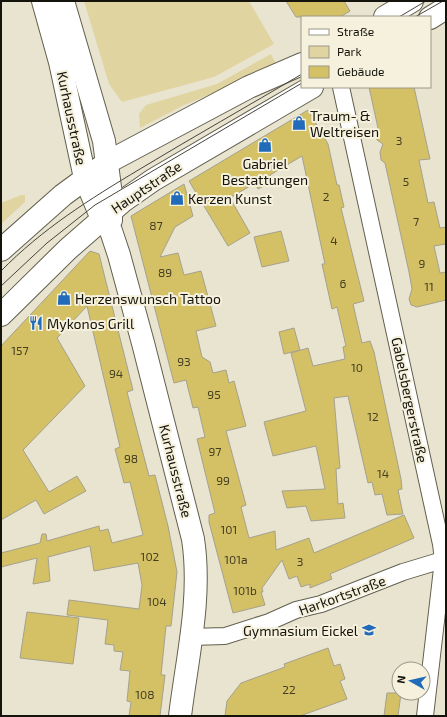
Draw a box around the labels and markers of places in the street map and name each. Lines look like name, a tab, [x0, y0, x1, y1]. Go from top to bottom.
place label: Traum- & Weltreisen	[310, 107, 379, 140]
shop icon: Traum- & Weltreisen	[291, 115, 307, 131]
shop icon: Gabriel Bestattungen	[257, 137, 273, 153]
place label: Gabriel Bestattungen	[222, 155, 308, 188]
shop icon: Kerzen Kunst	[169, 190, 185, 206]
place label: Kerzen Kunst	[188, 190, 272, 207]
shop icon: Herzenswunsch Tattoo	[56, 290, 72, 306]
place label: Herzenswunsch Tattoo	[75, 290, 221, 307]
restaurant icon: Mykonos Grill	[28, 315, 44, 331]
place label: Mykonos Grill	[47, 315, 135, 332]
place label: Gymnasium Eickel	[243, 622, 359, 639]
school or university icon: Gymnasium Eickel	[361, 622, 377, 638]

